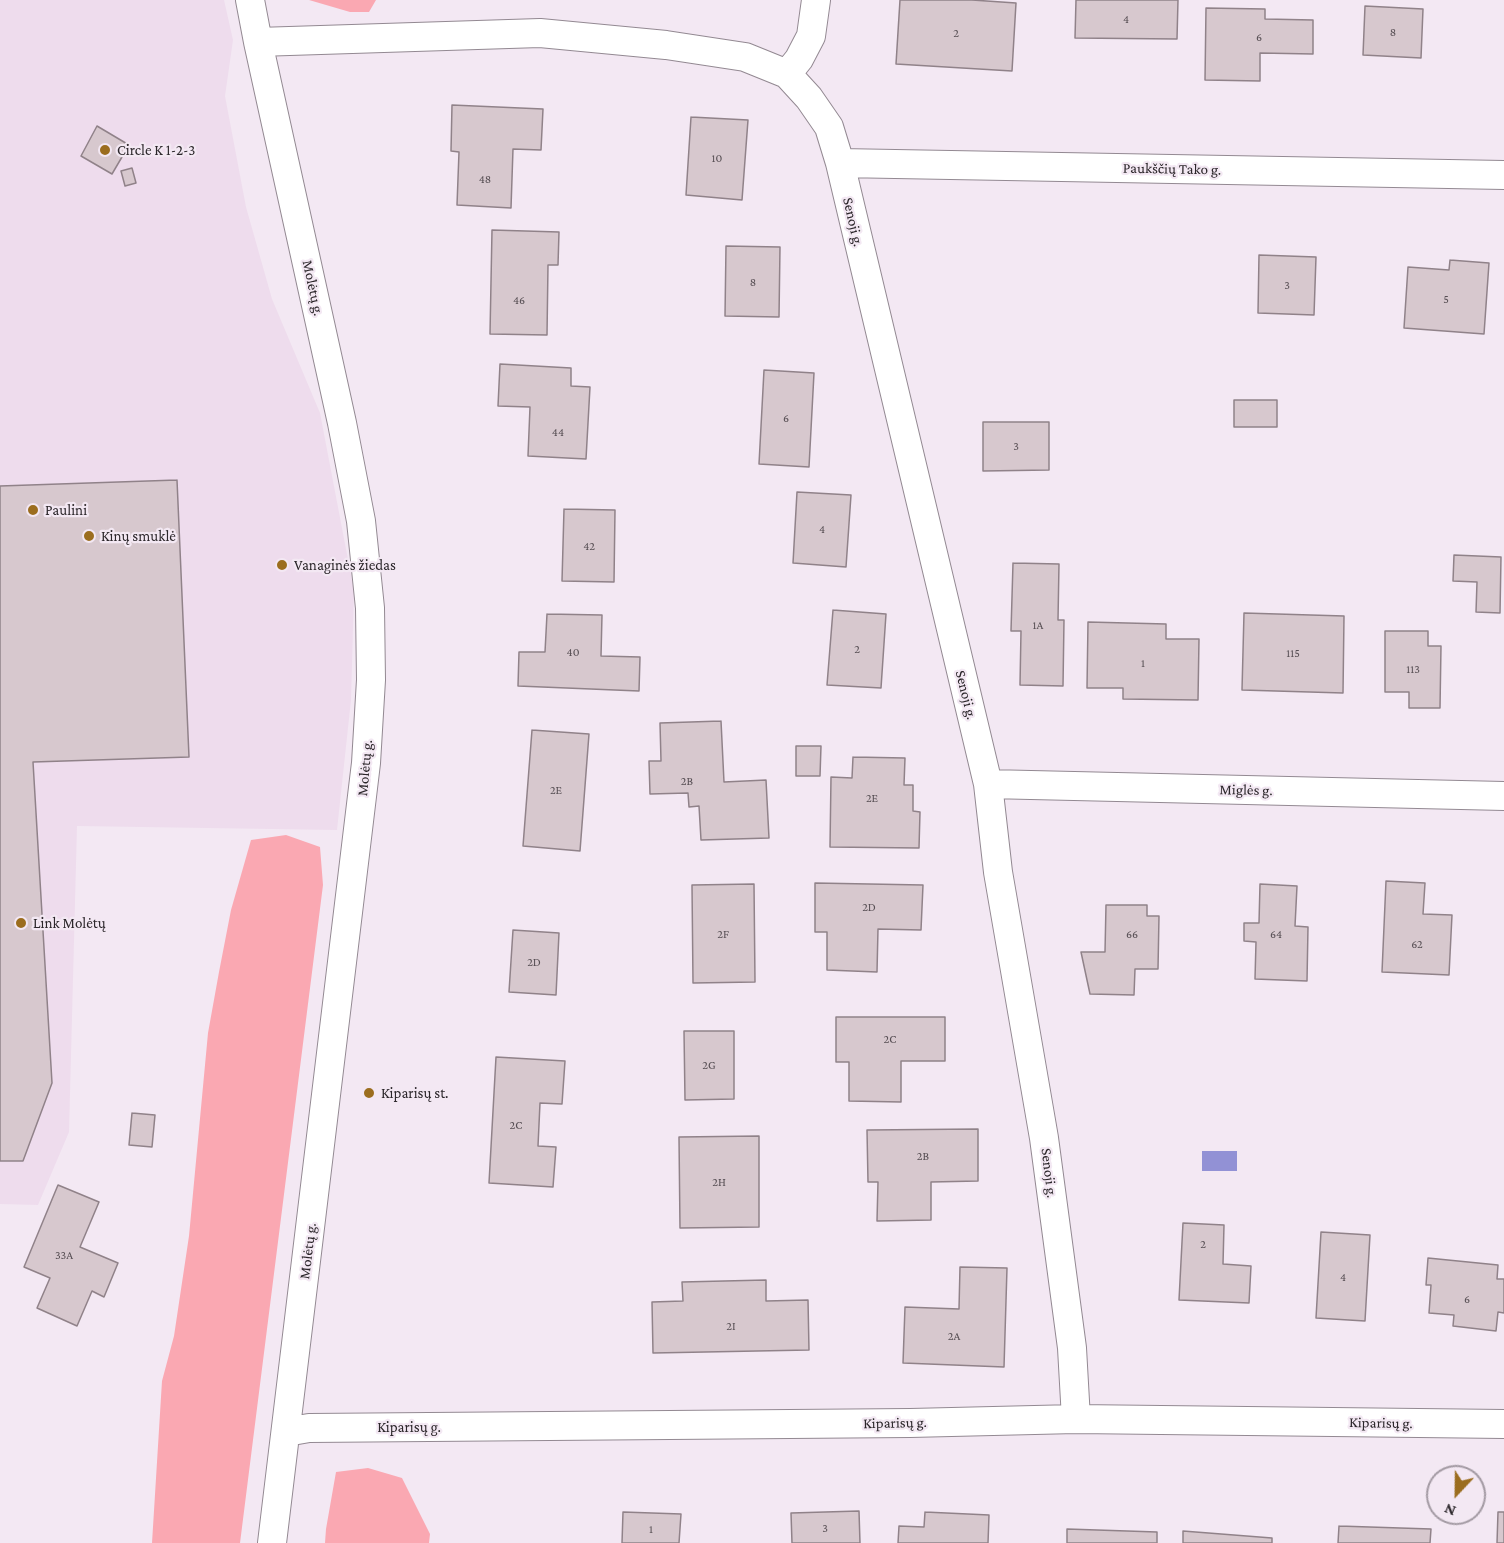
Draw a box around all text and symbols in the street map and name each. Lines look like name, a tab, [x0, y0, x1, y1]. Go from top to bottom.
house number: 4	[1123, 12, 1129, 26]
house number: 8	[1390, 25, 1396, 39]
house number: 2	[953, 26, 959, 40]
house number: 6	[1256, 30, 1262, 44]
place label: Circle K 1-2-3	[117, 141, 195, 159]
marker: Circle K 1-2-3	[98, 143, 112, 157]
house number: 10	[712, 151, 722, 165]
street label: Paukščių Tako g.	[1123, 159, 1221, 179]
house number: 48	[479, 172, 491, 186]
street label: Senoji g.	[839, 196, 867, 248]
street label: Molėtų g.	[298, 258, 328, 318]
house number: 8	[750, 275, 756, 289]
house number: 3	[1284, 278, 1290, 292]
house number: 5	[1443, 292, 1449, 306]
house number: 46	[513, 293, 525, 307]
house number: 6	[783, 411, 789, 425]
house number: 44	[552, 425, 564, 439]
house number: 3	[1013, 439, 1019, 453]
place label: Paulini	[45, 501, 87, 519]
marker: Paulini	[26, 503, 40, 517]
house number: 4	[819, 522, 825, 536]
place label: Kinų smuklė	[101, 527, 176, 545]
marker: Kinų smuklė	[82, 529, 96, 543]
house number: 42	[583, 539, 595, 553]
place label: Vanaginės žiedas	[294, 556, 396, 574]
marker: Vanaginės žiedas	[275, 558, 289, 572]
house number: 1A	[1033, 618, 1043, 632]
house number: 2	[854, 642, 860, 656]
house number: 40	[567, 645, 579, 659]
house number: 115	[1286, 646, 1300, 660]
house number: 1	[1141, 656, 1145, 670]
house number: 113	[1406, 662, 1420, 676]
street label: Senoji g.	[951, 669, 981, 721]
street label: Molėtų g.	[354, 739, 376, 797]
house number: 2B	[681, 774, 693, 788]
street label: Miglės g.	[1219, 781, 1273, 799]
house number: 2E	[550, 783, 562, 797]
house number: 2E	[866, 791, 878, 805]
house number: 2D	[862, 900, 876, 914]
place label: Link Molėtų	[33, 914, 106, 932]
marker: Link Molėtų	[14, 916, 28, 930]
house number: 2F	[717, 927, 729, 941]
house number: 66	[1126, 927, 1138, 941]
house number: 64	[1270, 927, 1282, 941]
house number: 62	[1411, 937, 1423, 951]
house number: 2D	[527, 955, 541, 969]
house number: 2C	[884, 1032, 896, 1046]
house number: 2G	[702, 1058, 716, 1072]
place label: Kiparisų st.	[381, 1084, 449, 1102]
marker: Kiparisų st.	[362, 1086, 376, 1100]
house number: 2C	[510, 1118, 522, 1132]
street label: Senoji g.	[1037, 1147, 1061, 1199]
house number: 2B	[917, 1149, 929, 1163]
house number: 2H	[712, 1175, 726, 1189]
street label: Molėtų g.	[296, 1222, 320, 1280]
house number: 2	[1200, 1237, 1206, 1251]
house number: 33A	[55, 1248, 73, 1262]
house number: 4	[1340, 1270, 1346, 1284]
house number: 6	[1464, 1292, 1470, 1306]
house number: 2I	[726, 1319, 736, 1333]
house number: 2A	[948, 1329, 960, 1343]
street label: Kiparisų g.	[863, 1413, 927, 1433]
street label: Kiparisų g.	[1349, 1413, 1413, 1433]
street label: Kiparisų g.	[377, 1418, 441, 1436]
north arrow	[1426, 1465, 1486, 1525]
text: N	[1442, 1500, 1458, 1520]
house number: 3	[822, 1521, 828, 1535]
house number: 1	[649, 1522, 653, 1536]

